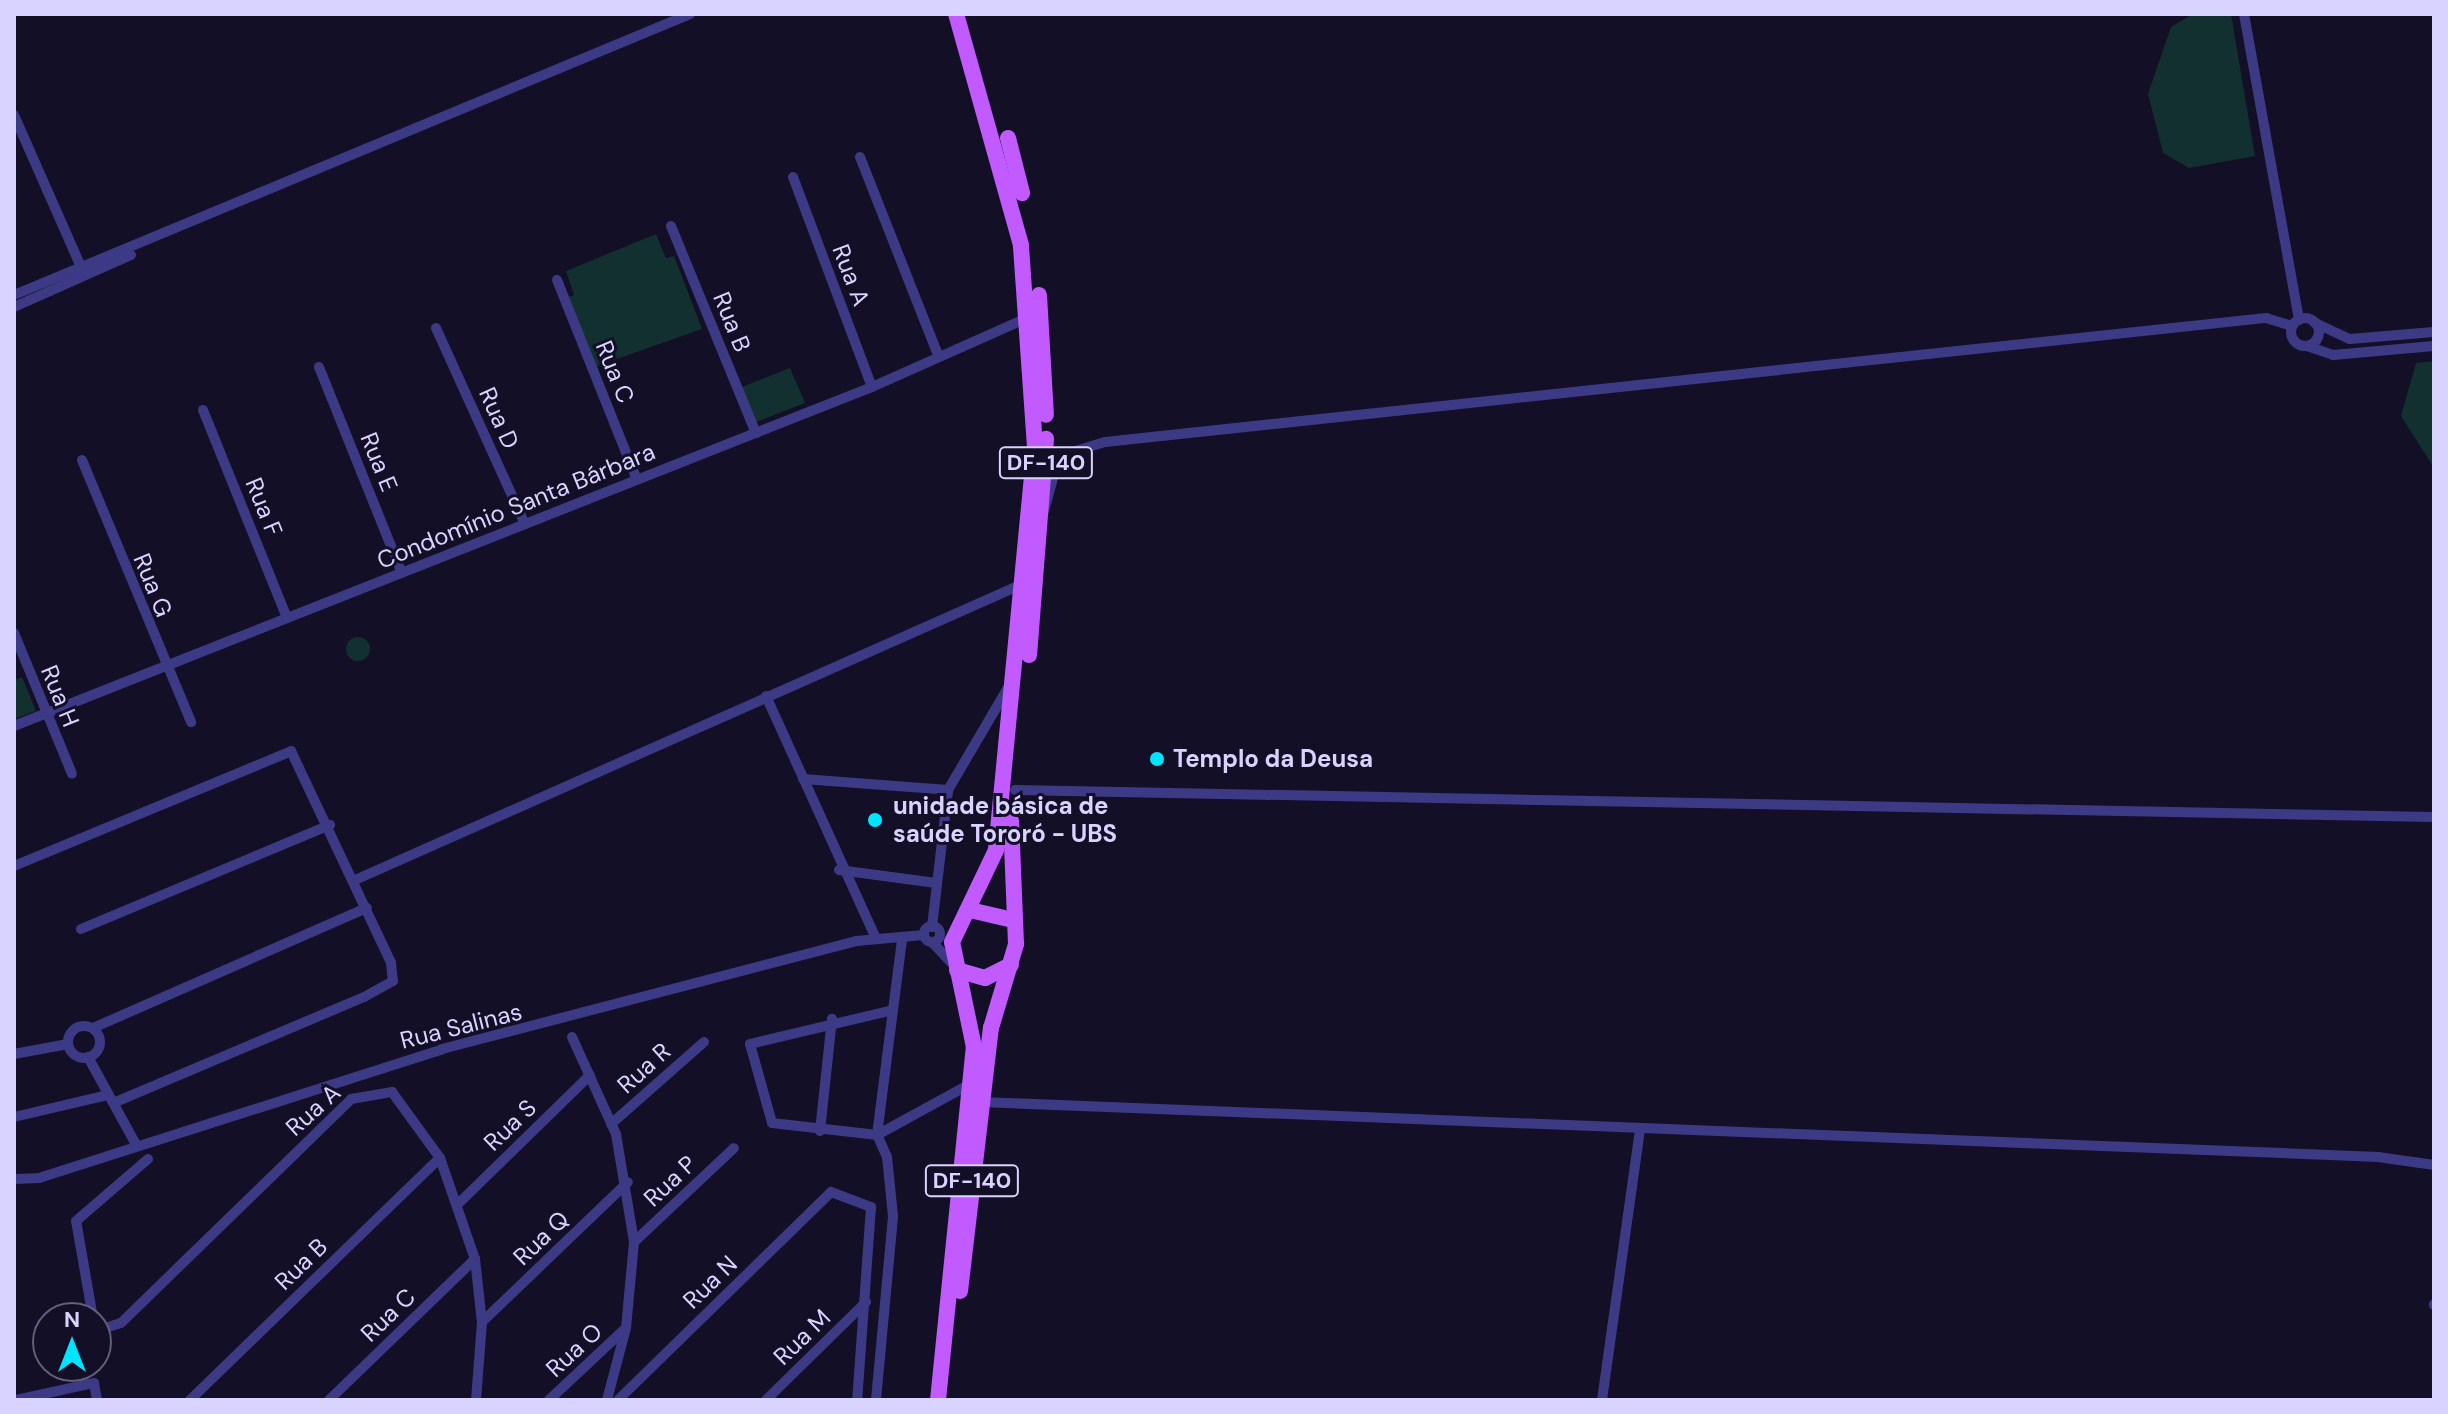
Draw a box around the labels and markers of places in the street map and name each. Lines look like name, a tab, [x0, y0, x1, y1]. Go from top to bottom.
place label: Templo da Deusa	[1173, 745, 1373, 773]
marker: Templo da Deusa	[1148, 750, 1166, 768]
place label: unidade básica de saúde Tororó - UBS	[893, 792, 1117, 848]
marker: unidade básica de saúde Tororó - UBS	[864, 809, 886, 831]

